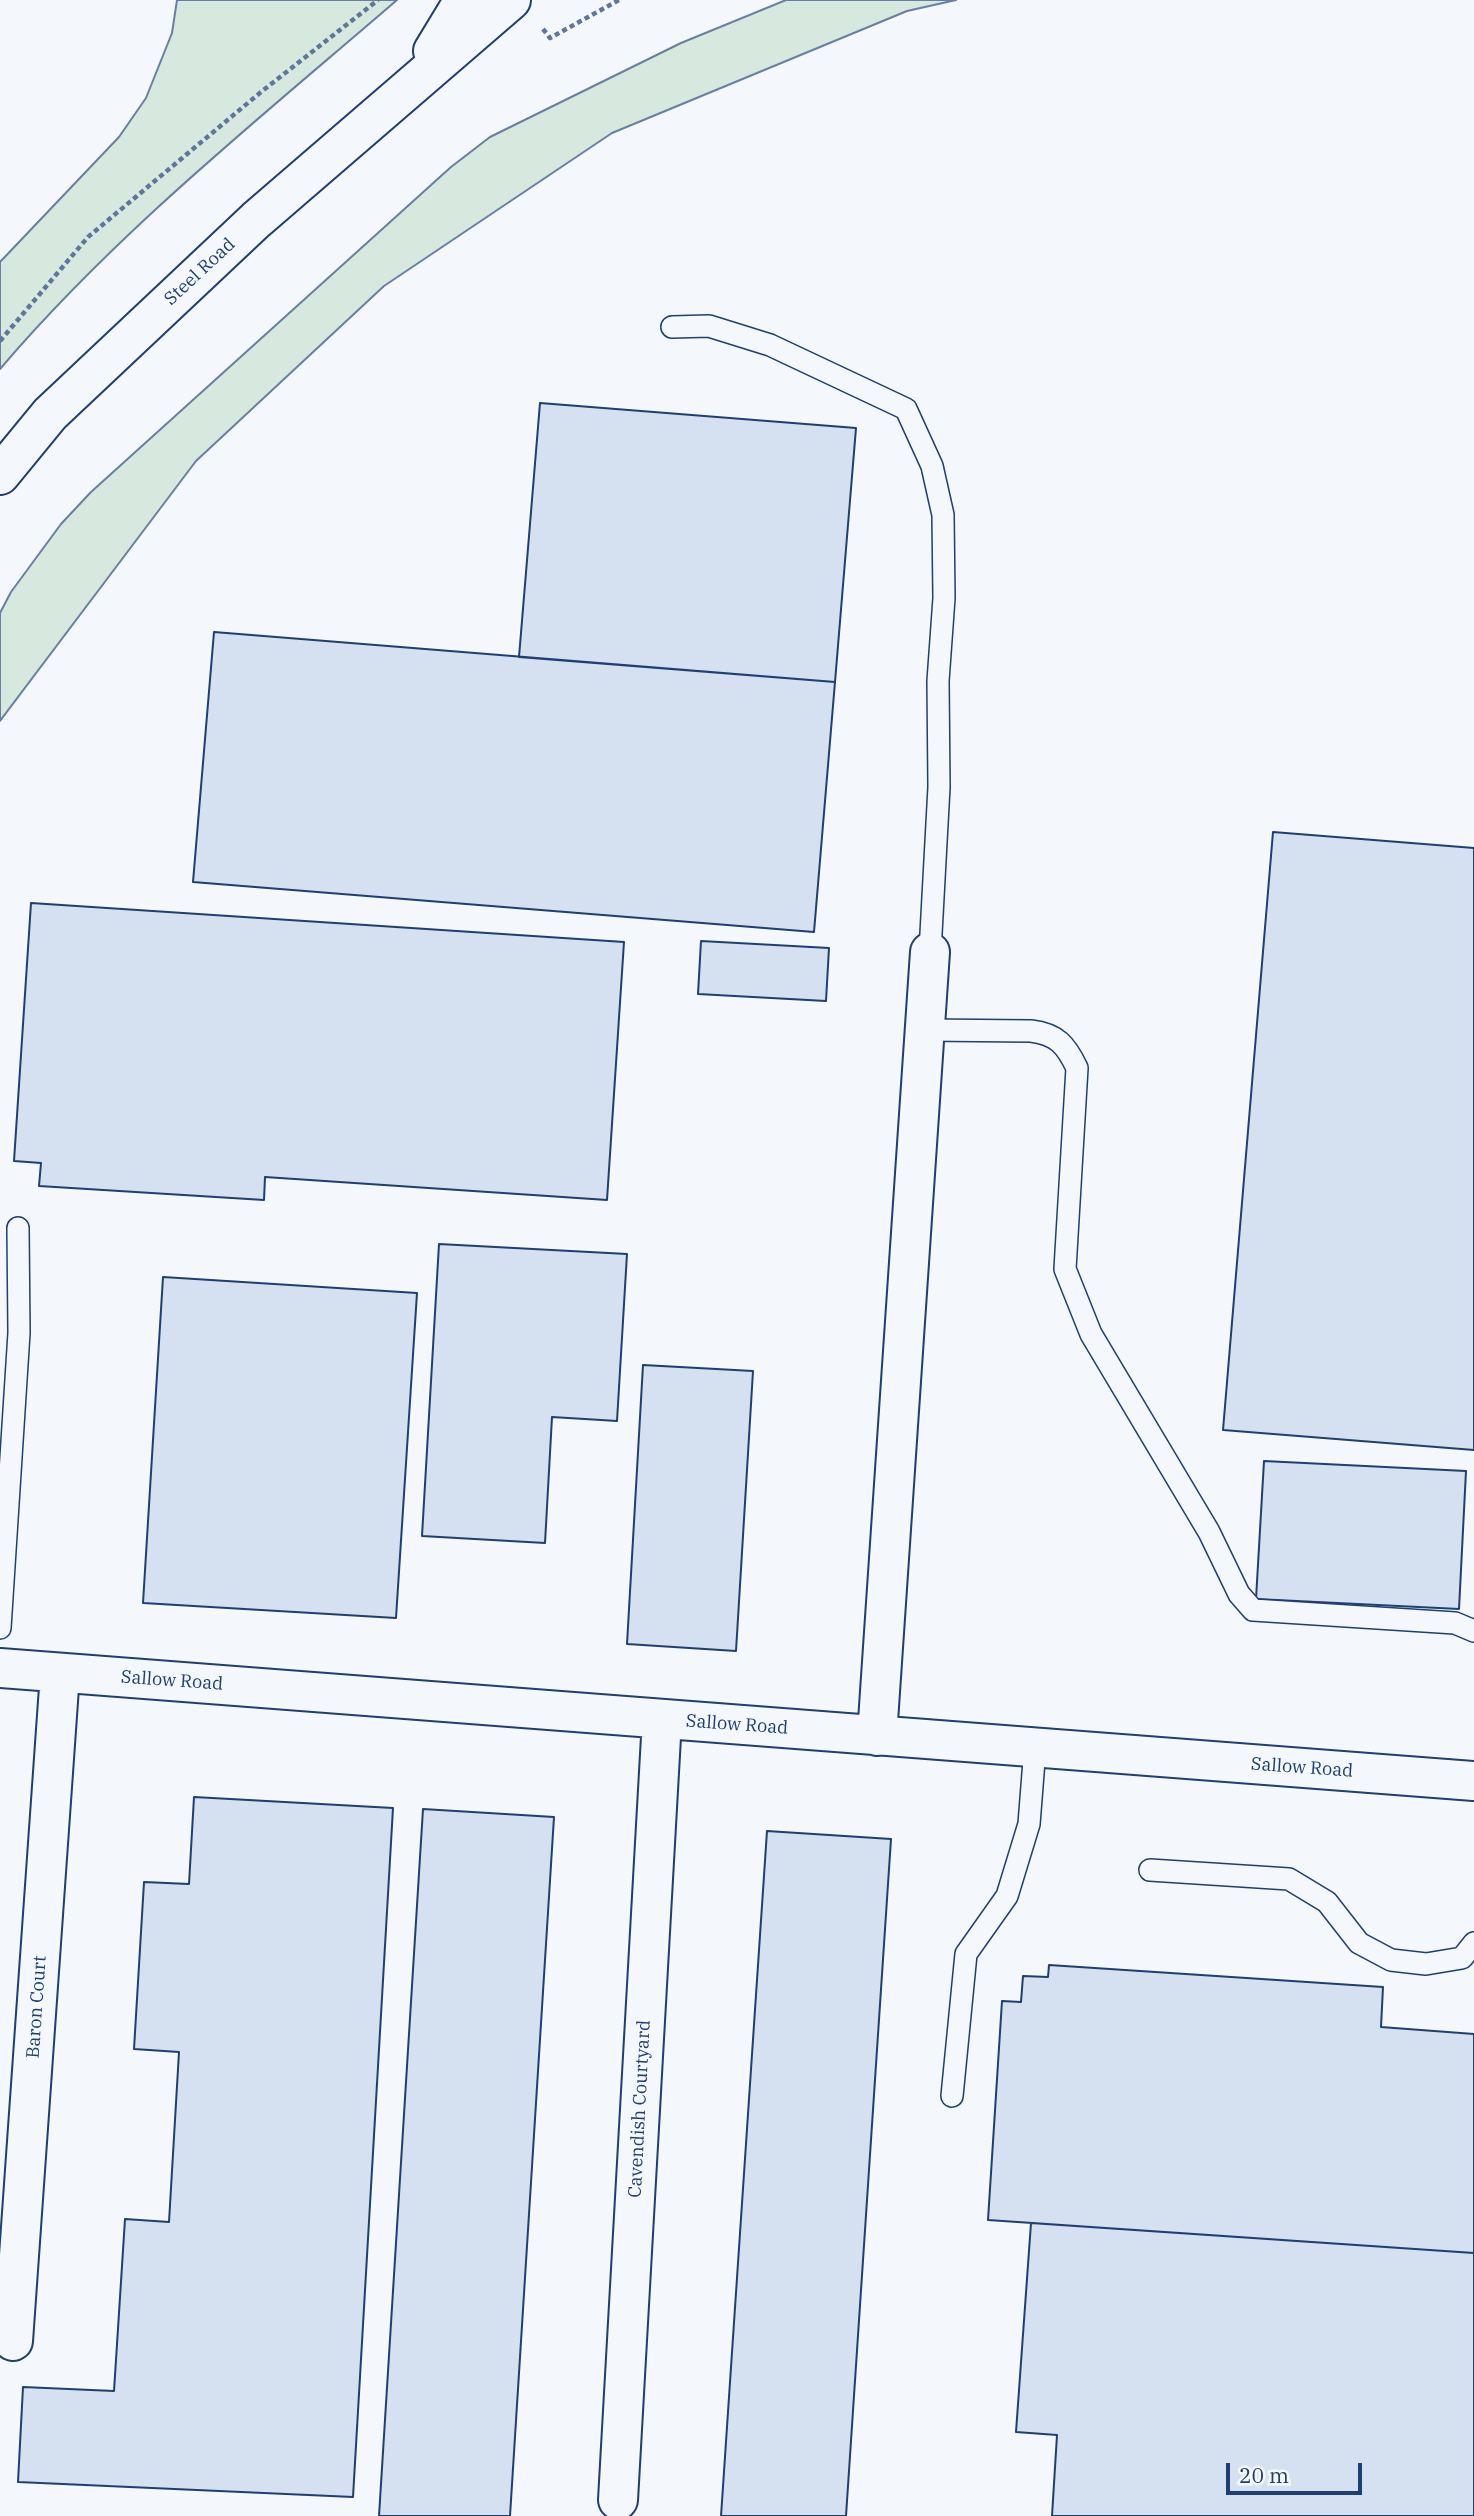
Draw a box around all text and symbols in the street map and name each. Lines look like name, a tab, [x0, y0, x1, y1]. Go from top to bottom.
street label: Steel Road	[160, 234, 240, 310]
street label: Sallow Road	[120, 1667, 224, 1695]
street label: Sallow Road	[685, 1711, 789, 1739]
street label: Sallow Road	[1250, 1754, 1354, 1782]
street label: Baron Court	[23, 1955, 51, 2059]
street label: Cavendish Courtyard	[625, 2020, 655, 2198]
scale bar	[1229, 2450, 1366, 2494]
text: 20 m	[1239, 2461, 1289, 2489]

